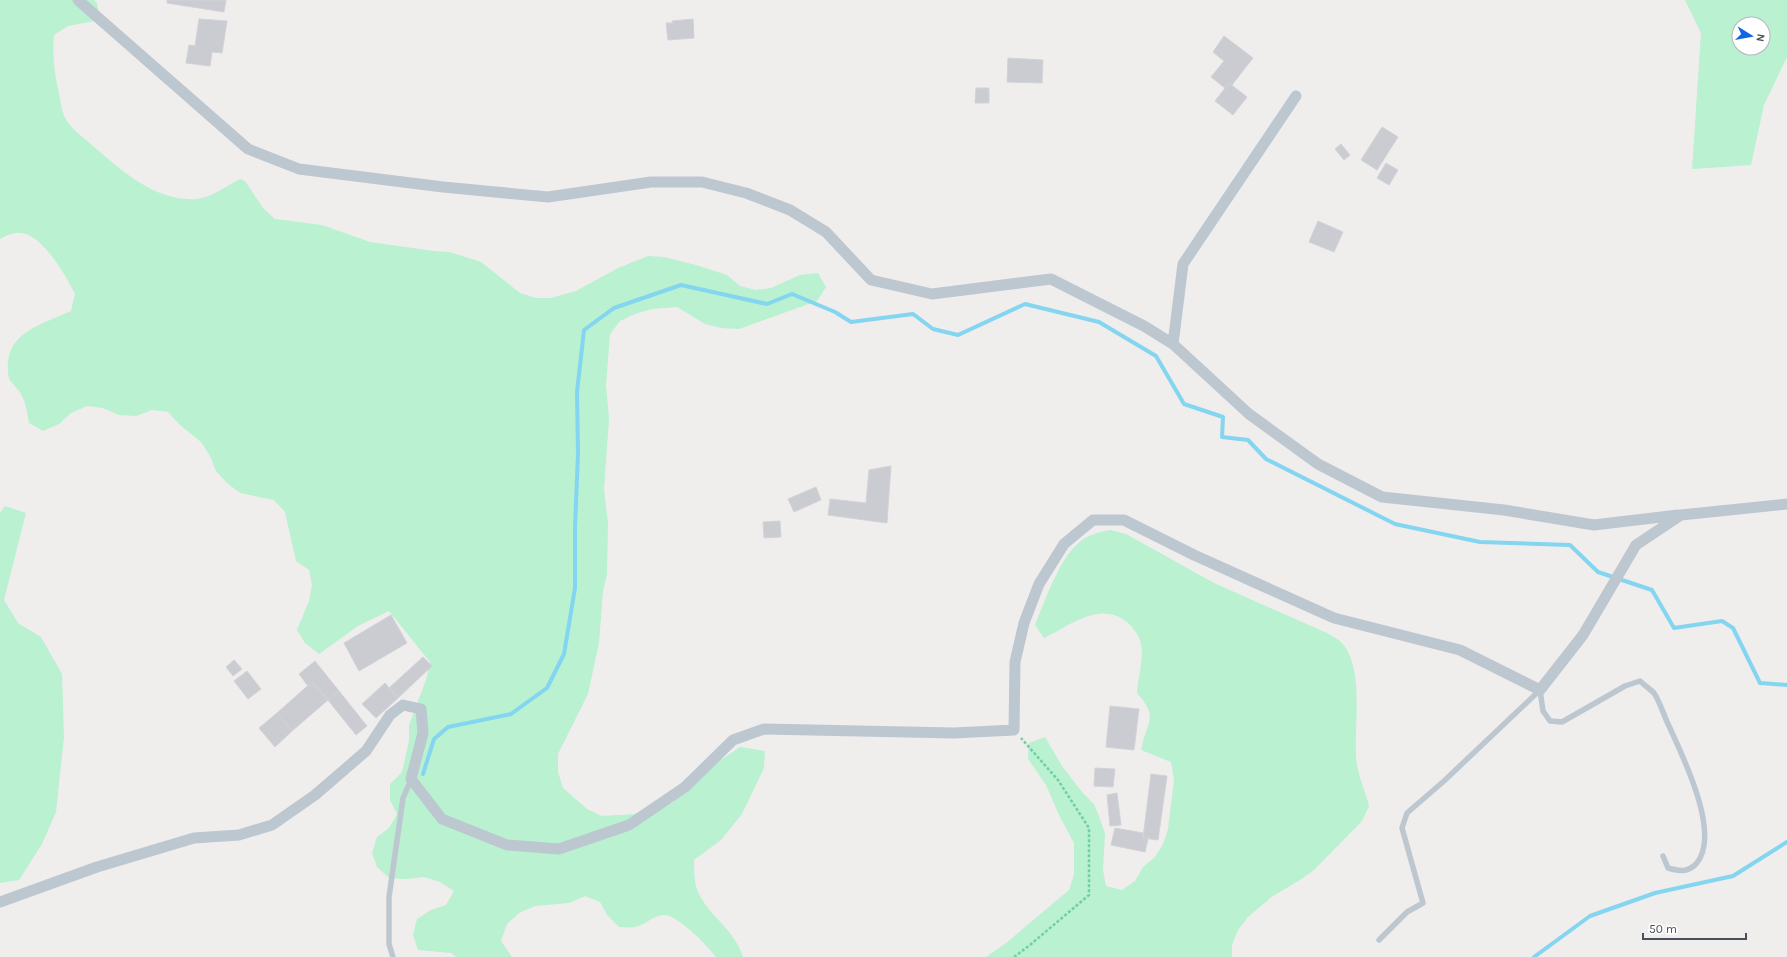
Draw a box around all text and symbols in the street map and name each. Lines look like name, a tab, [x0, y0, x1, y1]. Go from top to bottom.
north arrow	[1731, 16, 1771, 56]
text: N	[1753, 33, 1767, 43]
scale bar	[1643, 915, 1746, 941]
text: 50 m	[1649, 922, 1677, 936]

